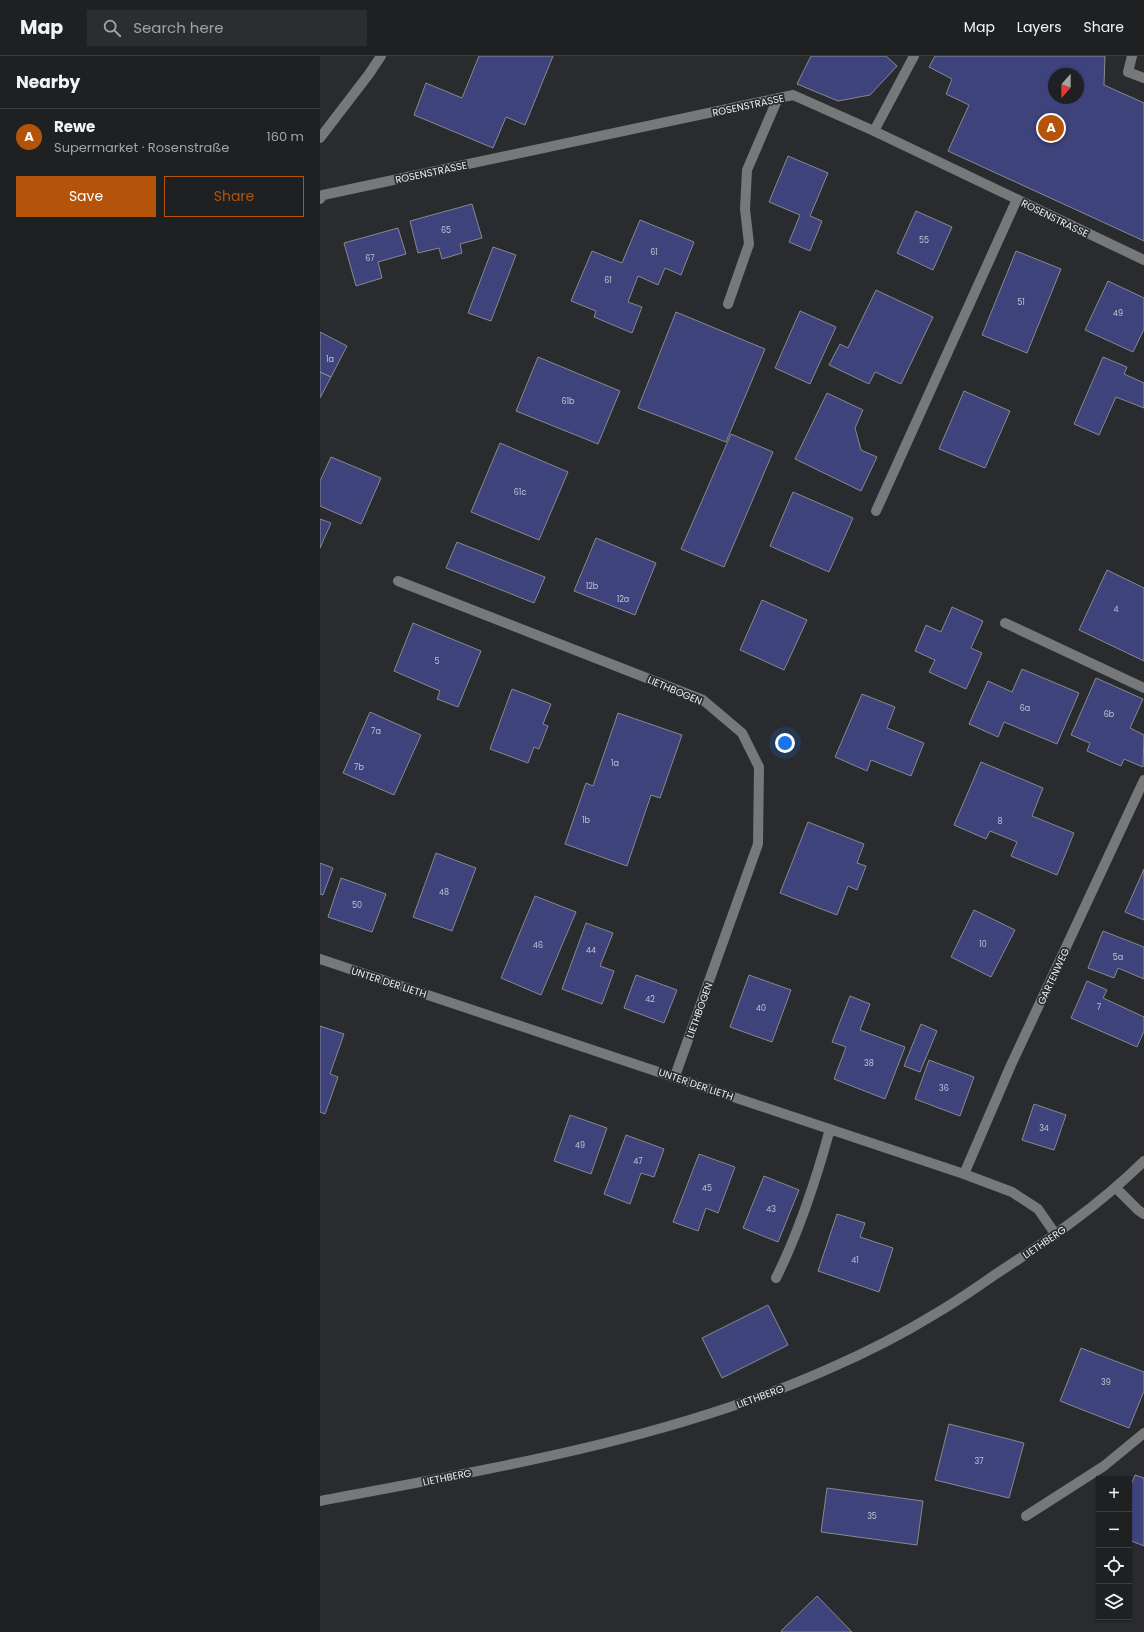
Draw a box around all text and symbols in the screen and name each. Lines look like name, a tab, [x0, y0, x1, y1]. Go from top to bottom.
search box	[87, 10, 367, 46]
text: Map	[20, 14, 63, 41]
icon: search	[101, 17, 123, 39]
text: Search here	[133, 17, 224, 38]
text: Map	[964, 17, 995, 37]
text: Layers	[1017, 17, 1061, 37]
text: Share	[1083, 17, 1124, 37]
north arrow	[1048, 68, 1084, 104]
text: Nearby	[16, 70, 80, 94]
street label: ROSENSTRASSE	[711, 91, 785, 120]
pin: A	[1038, 113, 1064, 143]
text: Rewe	[54, 116, 95, 137]
text: A	[24, 127, 34, 146]
text: 160 m	[267, 127, 304, 146]
text: Supermarket · Rosenstraße	[54, 138, 229, 157]
street label: ROSENSTRASSE	[394, 158, 468, 187]
button: Save	[16, 176, 156, 217]
button: Share	[164, 176, 304, 217]
street label: ROSENSTRASSE	[1019, 196, 1091, 241]
house number: 65	[441, 225, 451, 236]
house number: 55	[919, 235, 929, 246]
house number: 61	[650, 247, 658, 258]
house number: 67	[365, 253, 375, 264]
house number: 61	[604, 275, 612, 286]
house number: 51	[1017, 297, 1025, 308]
house number: 49	[1113, 308, 1123, 319]
house number: 1a	[326, 354, 334, 365]
house number: 61b	[561, 396, 575, 407]
house number: 61c	[514, 487, 526, 498]
house number: 12b	[586, 581, 599, 592]
house number: 12a	[617, 594, 629, 605]
house number: 4	[1113, 604, 1119, 615]
house number: 5	[434, 656, 440, 667]
street label: LIETHBOGEN	[645, 672, 705, 709]
house number: 6a	[1020, 703, 1030, 714]
house number: 6b	[1104, 709, 1115, 720]
house number: 7a	[371, 726, 381, 737]
your location	[775, 733, 795, 753]
house number: 1a	[611, 758, 619, 769]
house number: 7b	[354, 762, 364, 773]
house number: 1b	[582, 815, 591, 826]
house number: 8	[997, 816, 1003, 827]
house number: 48	[439, 887, 449, 898]
house number: 50	[352, 900, 362, 911]
house number: 10	[979, 939, 987, 950]
house number: 46	[533, 940, 543, 951]
house number: 44	[586, 945, 596, 956]
street label: GARTENWEG	[1034, 945, 1073, 1007]
house number: 5a	[1113, 952, 1123, 963]
street label: UNTER DER LIETH	[349, 963, 428, 1002]
street label: LIETHBOGEN	[682, 980, 716, 1040]
house number: 42	[645, 994, 655, 1005]
house number: 7	[1097, 1002, 1102, 1013]
house number: 40	[756, 1003, 766, 1014]
house number: 38	[864, 1058, 874, 1069]
street label: UNTER DER LIETH	[656, 1065, 735, 1104]
house number: 36	[939, 1083, 949, 1094]
house number: 34	[1039, 1123, 1049, 1134]
house number: 49	[575, 1140, 585, 1151]
house number: 47	[633, 1156, 643, 1167]
house number: 45	[702, 1183, 712, 1194]
house number: 43	[766, 1204, 776, 1215]
street label: LIETHBERG	[1020, 1222, 1069, 1262]
house number: 41	[851, 1255, 859, 1266]
house number: 39	[1101, 1377, 1111, 1388]
street label: LIETHBERG	[734, 1381, 786, 1412]
house number: 37	[974, 1456, 984, 1467]
street label: LIETHBERG	[421, 1465, 473, 1490]
map controls	[1096, 1476, 1132, 1620]
button: +	[1096, 1476, 1132, 1512]
house number: 35	[867, 1511, 877, 1522]
button: −	[1096, 1512, 1132, 1548]
button: locate	[1096, 1548, 1132, 1584]
button: layers	[1096, 1584, 1132, 1620]

